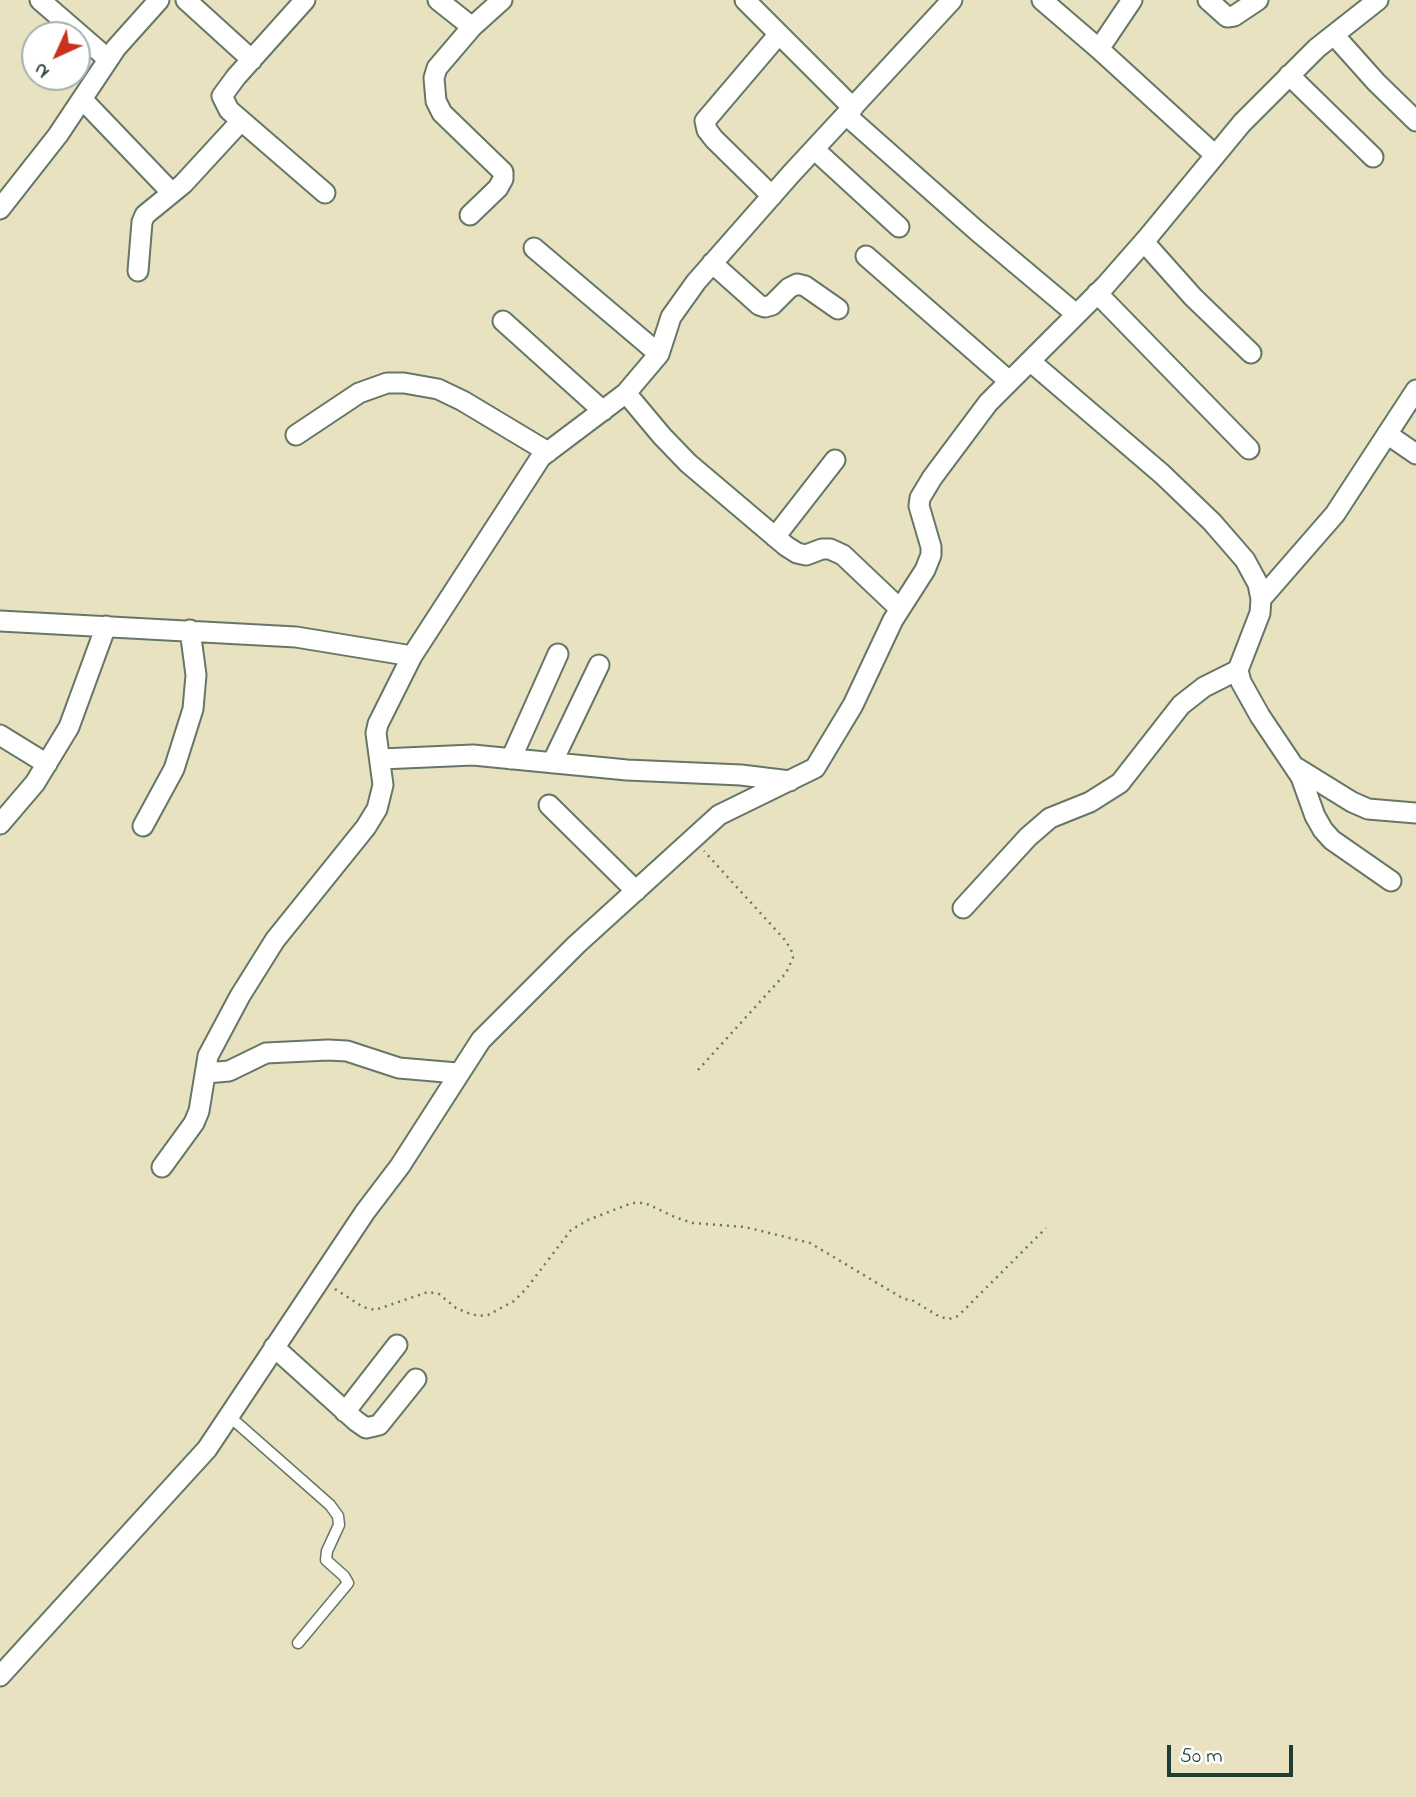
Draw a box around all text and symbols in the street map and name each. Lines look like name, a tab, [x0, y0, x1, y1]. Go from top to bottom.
north arrow	[21, 21, 91, 91]
text: N	[28, 56, 56, 84]
scale bar	[1171, 1730, 1297, 1774]
text: 50 m	[1180, 1742, 1223, 1772]

